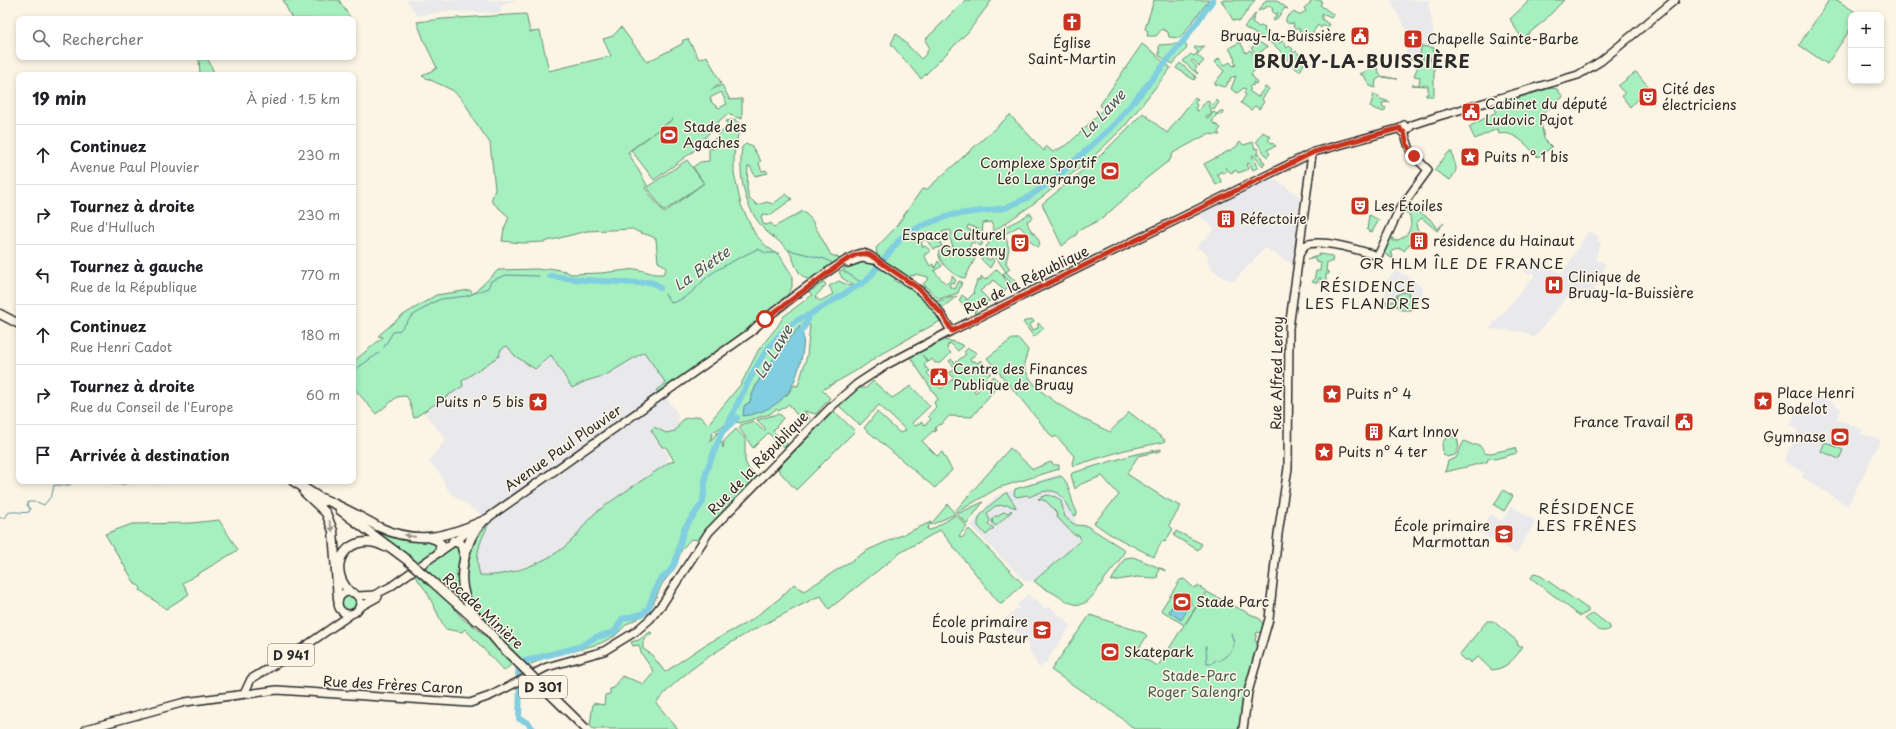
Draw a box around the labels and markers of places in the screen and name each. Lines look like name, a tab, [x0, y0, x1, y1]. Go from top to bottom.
church icon: Église Saint-Martin	[1061, 11, 1083, 33]
place label: Bruay-la-Buissière	[1220, 25, 1346, 46]
public building icon: Bruay-la-Buissière	[1349, 25, 1371, 47]
church icon: Chapelle Sainte-Barbe	[1402, 28, 1424, 50]
place label: Chapelle Sainte-Barbe	[1427, 28, 1579, 49]
place label: Église Saint-Martin	[1028, 32, 1116, 69]
place label: Cité des électriciens	[1662, 78, 1737, 115]
theatre icon: Cité des électriciens	[1637, 86, 1659, 108]
place label: Cabinet du député Ludovic Pajot	[1485, 93, 1608, 130]
public building icon: Cabinet du député Ludovic Pajot	[1460, 101, 1482, 123]
place label: Stade des Agaches	[683, 116, 747, 153]
sports icon: Stade des Agaches	[658, 124, 680, 146]
place icon: Puits n° 1 bis	[1459, 146, 1481, 168]
place label: Puits n° 1 bis	[1484, 146, 1568, 167]
place label: Complexe Sportif Léo Langrange	[980, 152, 1097, 189]
sports icon: Complexe Sportif Léo Langrange	[1099, 160, 1121, 182]
theatre icon: Les Étoiles	[1349, 195, 1371, 217]
place label: Les Étoiles	[1374, 195, 1443, 216]
building icon: Réfectoire	[1215, 208, 1237, 230]
place label: Réfectoire	[1240, 208, 1307, 229]
place label: Espace Culturel Grossemy	[902, 224, 1006, 261]
building icon: résidence du Hainaut	[1408, 230, 1430, 252]
place label: résidence du Hainaut	[1433, 230, 1575, 251]
theatre icon: Espace Culturel Grossemy	[1009, 232, 1031, 254]
place label: Clinique de Bruay-la-Buissière	[1568, 266, 1694, 303]
hospital icon: Clinique de Bruay-la-Buissière	[1543, 274, 1565, 296]
place label: Centre des Finances Publique de Bruay	[953, 358, 1087, 395]
public building icon: Centre des Finances Publique de Bruay	[928, 366, 950, 388]
place label: Place Henri Bodelot	[1777, 382, 1855, 419]
place icon: Puits n° 4	[1321, 383, 1343, 405]
place label: Puits n° 4	[1346, 383, 1412, 404]
place icon: Place Henri Bodelot	[1752, 390, 1774, 412]
place label: Puits n° 5 bis	[435, 391, 524, 412]
place icon: Puits n° 5 bis	[527, 391, 549, 413]
place label: France Travail	[1573, 411, 1670, 432]
public building icon: France Travail	[1673, 411, 1695, 433]
building icon: Kart Innov	[1363, 421, 1385, 443]
place label: Kart Innov	[1388, 421, 1459, 442]
place label: Gymnase	[1763, 426, 1826, 447]
sports icon: Gymnase	[1829, 426, 1851, 448]
place icon: Puits n° 4 ter	[1313, 441, 1335, 463]
place label: Puits n° 4 ter	[1338, 441, 1428, 462]
place label: École primaire Marmottan	[1394, 515, 1490, 552]
school or university icon: École primaire Marmottan	[1493, 523, 1515, 545]
sports icon: Stade Parc	[1171, 591, 1193, 613]
place label: Stade Parc	[1196, 591, 1269, 612]
place label: École primaire Louis Pasteur	[932, 611, 1028, 648]
school or university icon: École primaire Louis Pasteur	[1031, 619, 1053, 641]
sports icon: Skatepark	[1099, 641, 1121, 663]
place label: Skatepark	[1124, 641, 1194, 662]

